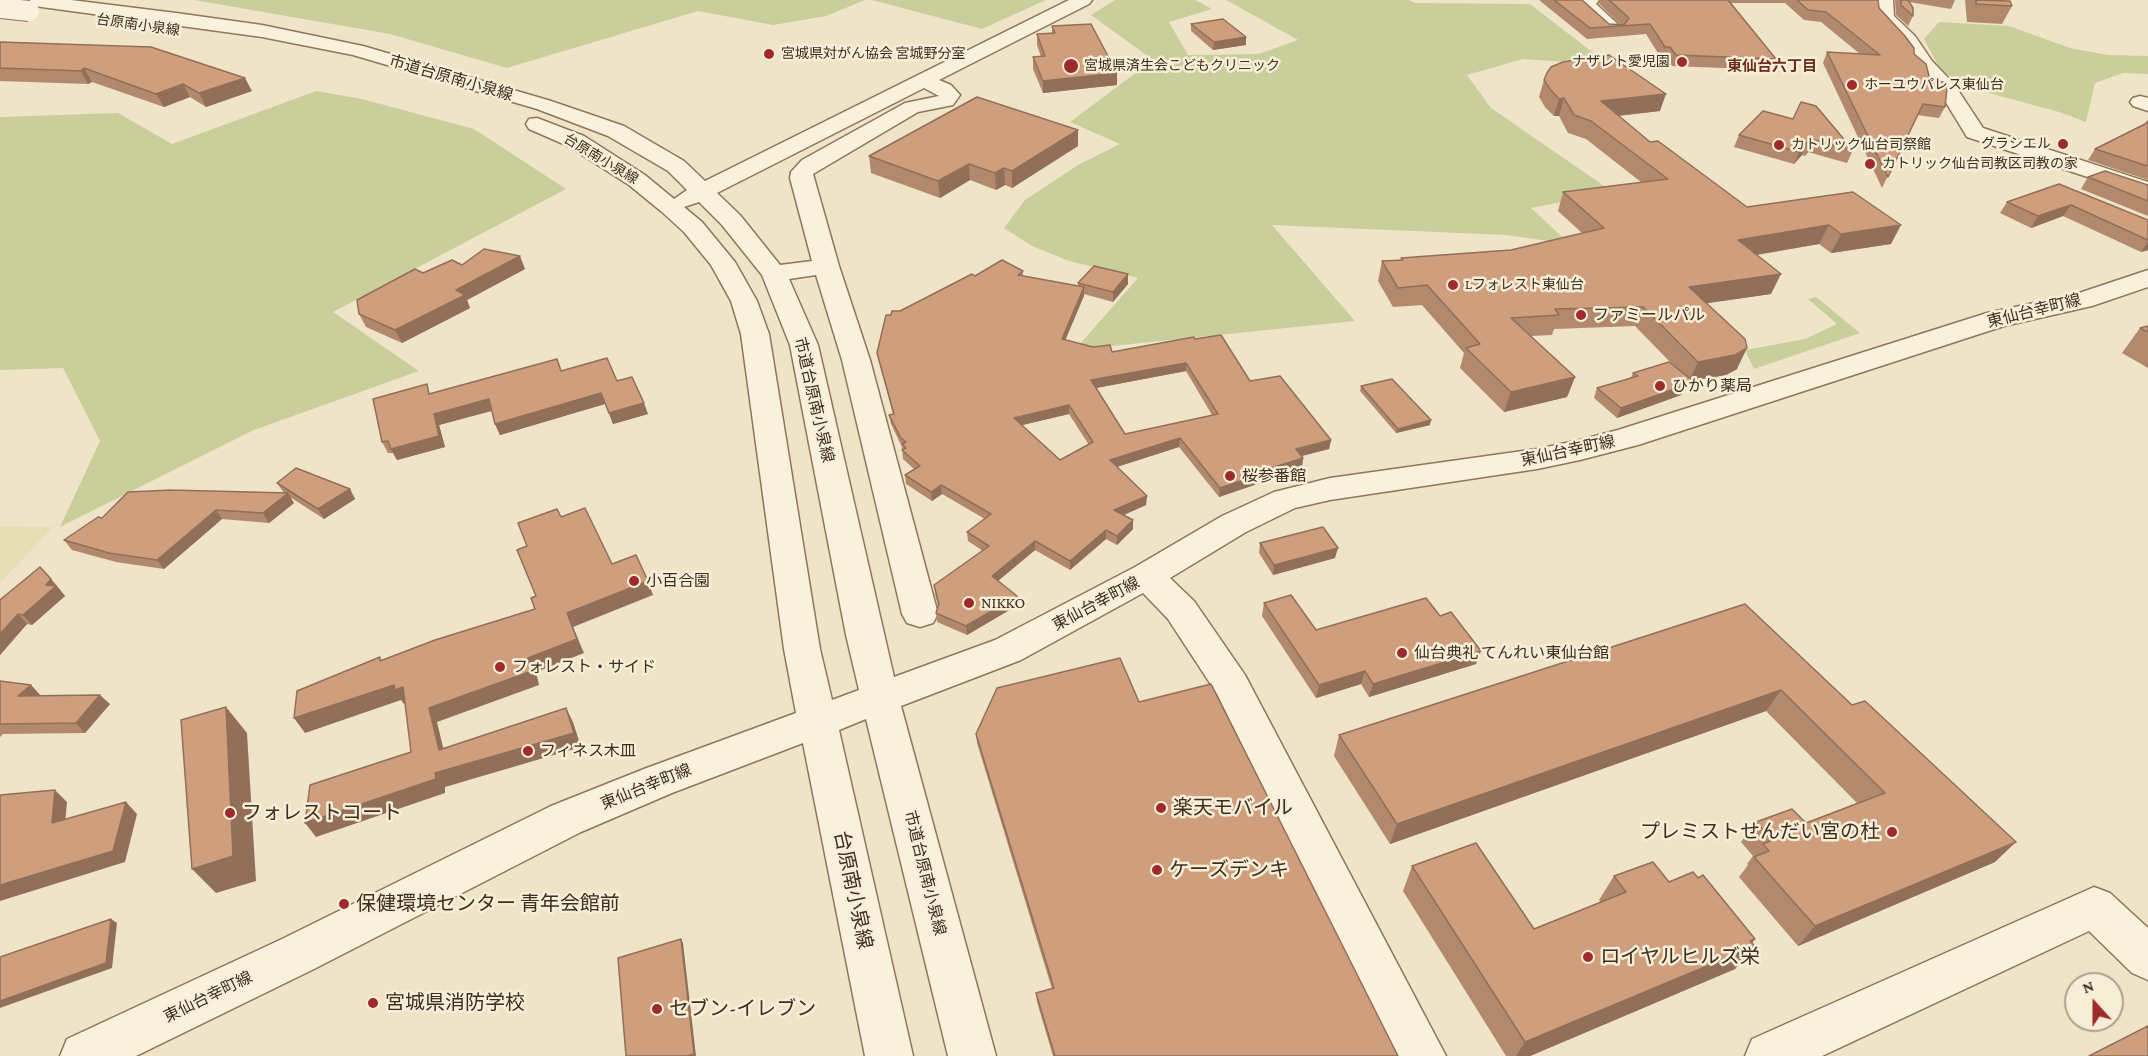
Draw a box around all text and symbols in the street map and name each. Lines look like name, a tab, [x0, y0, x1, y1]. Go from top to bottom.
street label: 台原南小泉線	[95, 11, 181, 39]
place label: 宮城県対がん協会 宮城野分室	[781, 46, 966, 62]
marker: 宮城県対がん協会 宮城野分室	[762, 47, 776, 61]
street label: 市道台原南小泉線	[387, 51, 515, 105]
place label: ナザレト愛児園	[1572, 54, 1670, 70]
marker: ナザレト愛児園	[1675, 55, 1689, 69]
marker: 宮城県済生会こどもクリニック	[1062, 57, 1080, 75]
district label: 東仙台六丁目	[1727, 57, 1817, 75]
place label: 宮城県済生会こどもクリニック	[1084, 58, 1280, 74]
place label: ホーユウパレス東仙台	[1864, 77, 2004, 93]
marker: ホーユウパレス東仙台	[1845, 78, 1859, 92]
street label: 台原南小泉線	[561, 130, 641, 188]
place label: グラシエル	[1981, 136, 2051, 152]
place label: カトリック仙台司祭館	[1791, 137, 1931, 153]
marker: グラシエル	[2056, 137, 2070, 151]
marker: カトリック仙台司祭館	[1772, 138, 1786, 152]
place label: カトリック仙台司教区司教の家	[1882, 156, 2078, 172]
marker: カトリック仙台司教区司教の家	[1863, 157, 1877, 171]
place label: Lフォレスト東仙台	[1465, 277, 1584, 293]
marker: Lフォレスト東仙台	[1446, 278, 1460, 292]
street label: 東仙台幸町線	[1985, 290, 2083, 332]
place label: ファミールパル	[1593, 305, 1705, 325]
marker: ファミールパル	[1574, 308, 1588, 322]
street label: 市道台原南小泉線	[790, 335, 838, 465]
place label: ひかり薬局	[1672, 376, 1752, 396]
marker: ひかり薬局	[1653, 379, 1667, 393]
street label: 東仙台幸町線	[1519, 432, 1617, 470]
place label: 桜参番館	[1242, 466, 1306, 486]
marker: 桜参番館	[1223, 469, 1237, 483]
place label: 小百合園	[646, 571, 710, 591]
street label: 東仙台幸町線	[1049, 573, 1143, 635]
marker: 小百合園	[627, 574, 641, 588]
place label: NIKKO	[981, 593, 1025, 613]
marker: NIKKO	[962, 596, 976, 610]
place label: 仙台典礼 てんれい東仙台館	[1414, 643, 1609, 663]
marker: 仙台典礼 てんれい東仙台館	[1395, 646, 1409, 660]
place label: フォレスト・サイド	[512, 657, 656, 677]
marker: フォレスト・サイド	[493, 660, 507, 674]
place label: フィネス木皿	[540, 741, 636, 761]
marker: フィネス木皿	[521, 744, 535, 758]
street label: 東仙台幸町線	[598, 760, 694, 814]
place label: 楽天モバイル	[1173, 796, 1293, 820]
place label: フォレストコート	[242, 801, 402, 825]
marker: 楽天モバイル	[1154, 801, 1168, 815]
marker: フォレストコート	[223, 806, 237, 820]
street label: 市道台原南小泉線	[900, 809, 950, 937]
place label: プレミストせんだい宮の杜	[1640, 820, 1880, 844]
marker: プレミストせんだい宮の杜	[1885, 825, 1899, 839]
street label: 台原南小泉線	[829, 829, 877, 951]
place label: ケーズデンキ	[1169, 858, 1289, 882]
marker: ケーズデンキ	[1150, 863, 1164, 877]
place label: 保健環境センター 青年会館前	[356, 892, 620, 916]
marker: 保健環境センター 青年会館前	[337, 897, 351, 911]
place label: ロイヤルヒルズ栄	[1600, 945, 1760, 969]
marker: ロイヤルヒルズ栄	[1581, 950, 1595, 964]
street label: 東仙台幸町線	[161, 967, 255, 1027]
north arrow	[2064, 972, 2124, 1032]
text: N	[2080, 977, 2096, 996]
place label: 宮城県消防学校	[385, 991, 525, 1015]
marker: 宮城県消防学校	[366, 996, 380, 1010]
place label: セブン-イレブン	[669, 997, 816, 1021]
marker: セブン-イレブン	[650, 1002, 664, 1016]

